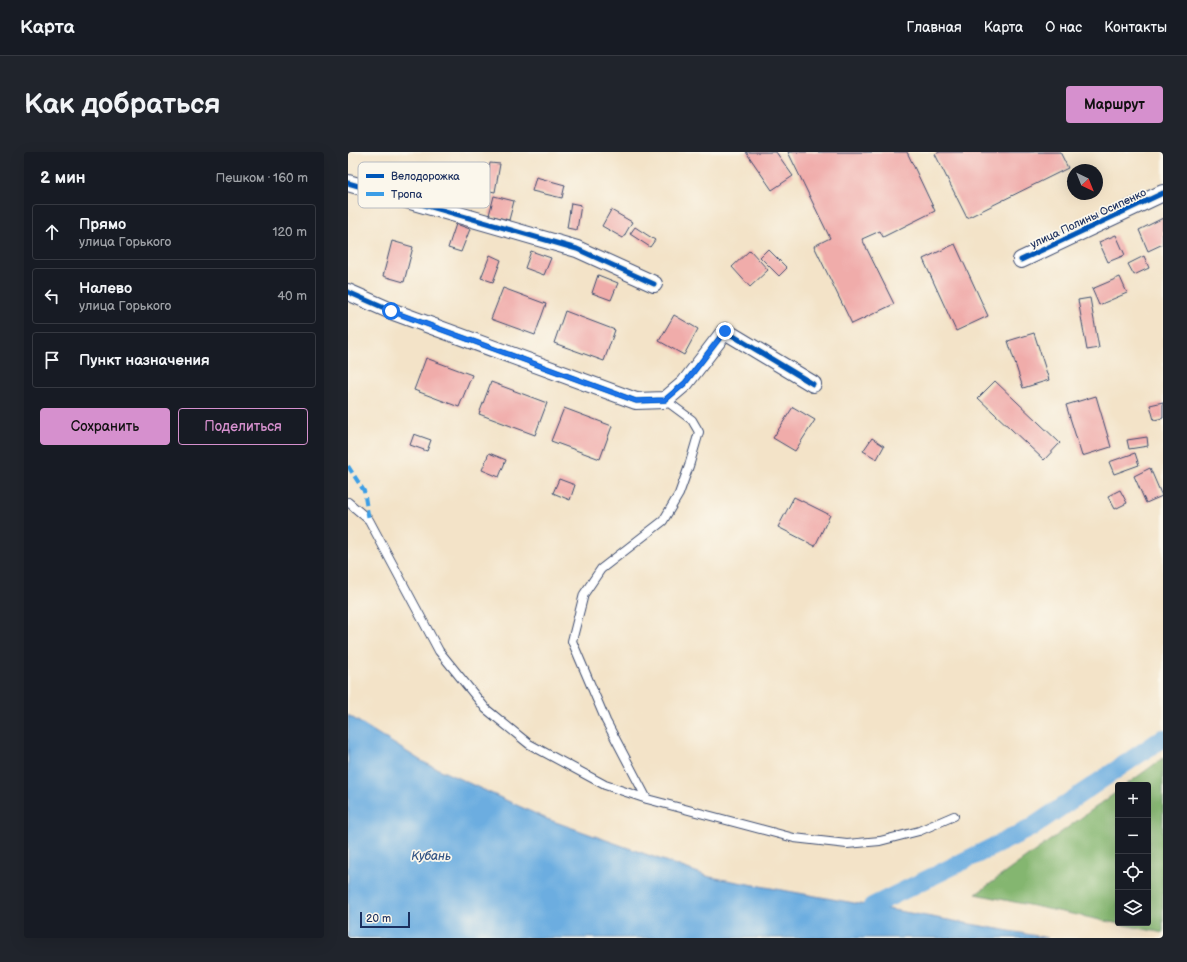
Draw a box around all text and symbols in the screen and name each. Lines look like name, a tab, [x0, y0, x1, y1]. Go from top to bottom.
text: Карта	[20, 16, 74, 39]
text: Главная	[907, 19, 962, 36]
text: Карта	[984, 19, 1023, 36]
text: О нас	[1045, 19, 1082, 36]
text: Контакты	[1104, 19, 1167, 36]
button: Маршрут	[1066, 86, 1163, 123]
text: Как добраться	[24, 88, 221, 121]
legend	[358, 162, 490, 208]
north arrow	[1067, 164, 1103, 200]
text: 2 мин	[40, 168, 86, 188]
text: Пешком · 160 m	[216, 170, 308, 186]
text: Велодорожка	[391, 170, 460, 183]
street label: улица Полины Осипенко	[1028, 186, 1148, 251]
text: Тропа	[391, 188, 423, 201]
text: Прямо	[79, 215, 126, 234]
icon: ahead	[41, 221, 63, 243]
text: 120 m	[272, 224, 307, 240]
text: улица Горького	[79, 234, 171, 250]
text: Налево	[79, 279, 132, 298]
icon: left	[41, 285, 63, 307]
text: 40 m	[277, 288, 307, 304]
text: улица Горького	[79, 298, 171, 314]
route start	[382, 302, 400, 320]
route end	[716, 322, 734, 340]
icon: arrive	[41, 349, 63, 371]
text: Пункт назначения	[79, 351, 210, 370]
button: Сохранить	[40, 408, 170, 445]
button: Поделиться	[178, 408, 308, 445]
map controls	[1115, 782, 1151, 926]
button: +	[1115, 782, 1151, 818]
button: −	[1115, 818, 1151, 854]
water label: Кубань	[411, 849, 451, 864]
button: locate	[1115, 854, 1151, 890]
button: layers	[1115, 890, 1151, 926]
scale bar	[360, 910, 410, 929]
text: 20 m	[366, 912, 391, 925]

